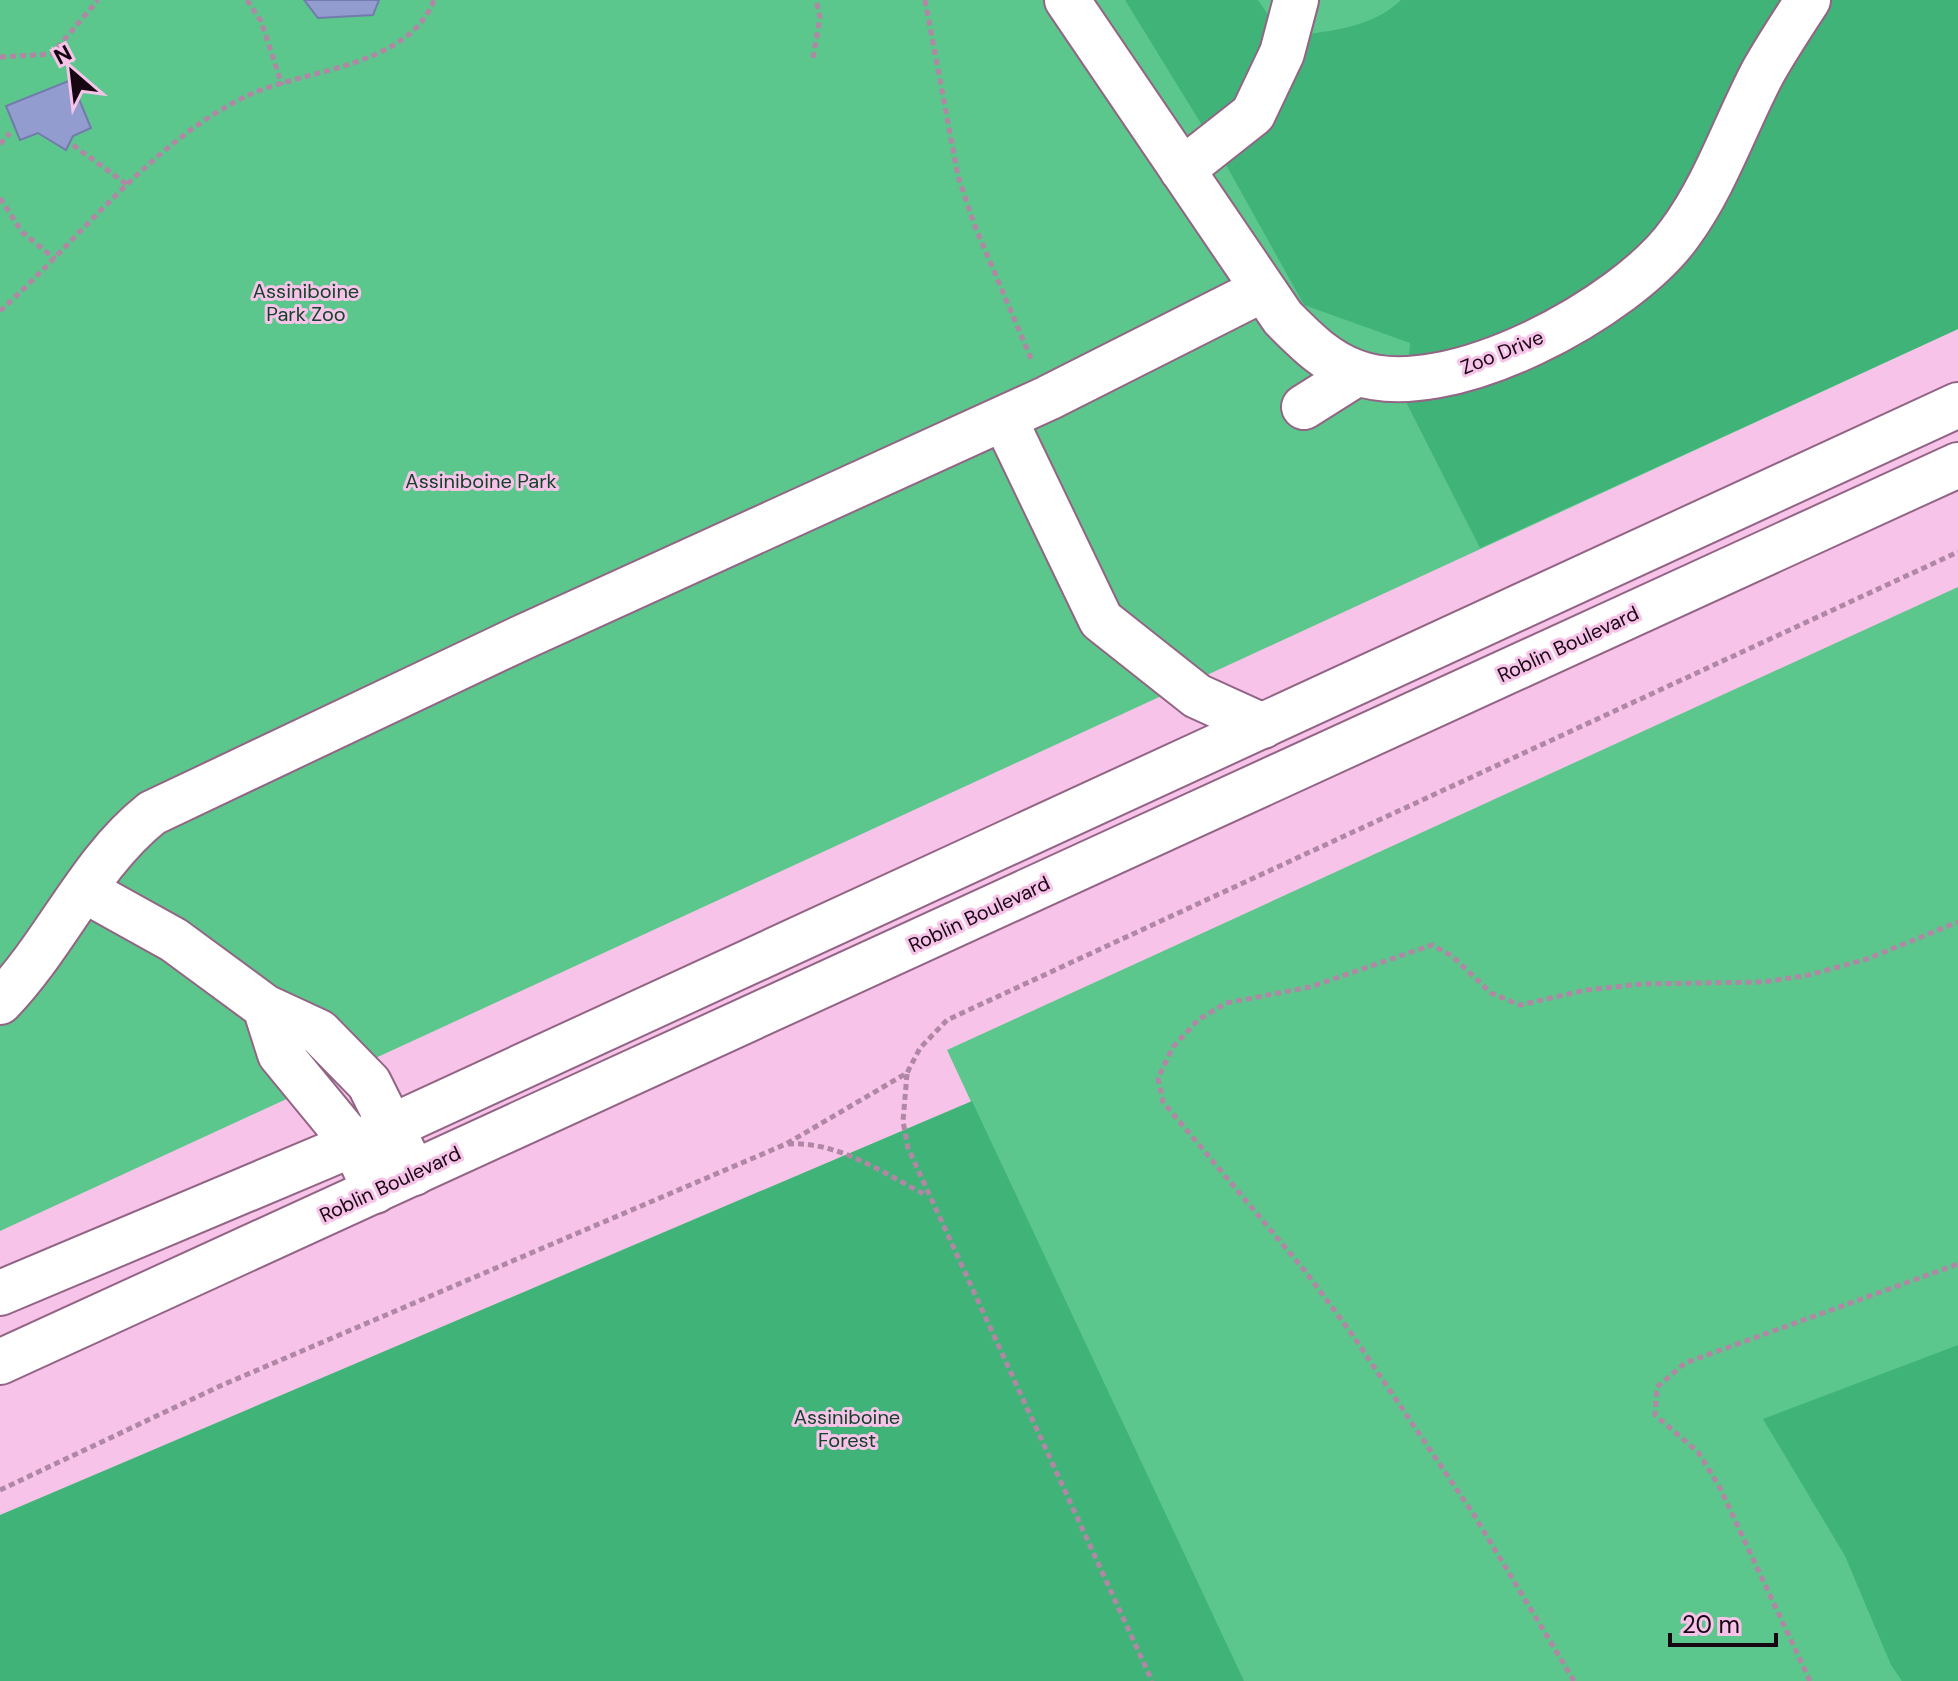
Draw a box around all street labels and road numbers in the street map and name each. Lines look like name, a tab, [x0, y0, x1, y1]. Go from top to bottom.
street label: Zoo Drive	[1457, 324, 1547, 380]
street label: Roblin Boulevard	[1493, 600, 1643, 688]
street label: Roblin Boulevard	[904, 870, 1054, 958]
street label: Roblin Boulevard	[315, 1140, 465, 1228]

